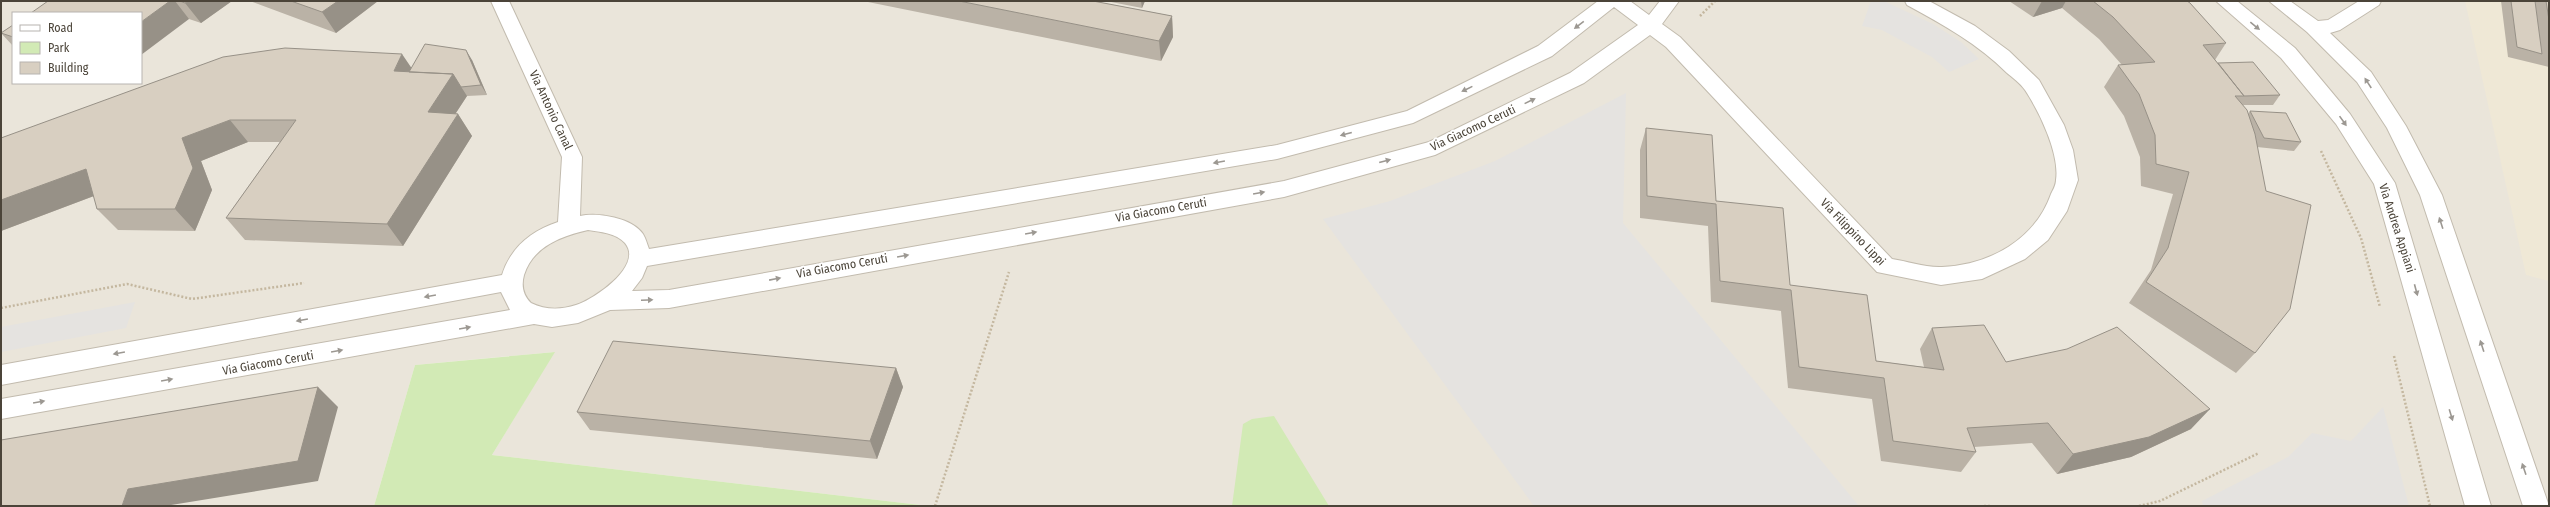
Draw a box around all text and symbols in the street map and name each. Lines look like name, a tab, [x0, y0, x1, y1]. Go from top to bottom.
legend	[12, 12, 142, 84]
one-way arrow	[1574, 20, 1585, 29]
text: Road	[48, 21, 73, 35]
one-way arrow	[2250, 21, 2261, 30]
text: Park	[48, 41, 70, 55]
text: Building	[48, 61, 89, 75]
street label: Via Antonio Canal	[526, 68, 576, 152]
one-way arrow	[2364, 78, 2372, 88]
one-way arrow	[1461, 86, 1473, 92]
one-way arrow	[1524, 98, 1536, 104]
street label: Via Giacomo Ceruti	[1428, 102, 1518, 154]
one-way arrow	[2339, 115, 2347, 126]
one-way arrow	[1339, 131, 1351, 137]
one-way arrow	[1378, 158, 1391, 164]
one-way arrow	[1213, 159, 1225, 165]
street label: Via Andrea Appiani	[2376, 182, 2418, 274]
one-way arrow	[1252, 190, 1265, 196]
street label: Via Giacomo Ceruti	[1114, 195, 1208, 225]
street label: Via Filippino Lippi	[1818, 196, 1888, 268]
one-way arrow	[2437, 216, 2443, 228]
one-way arrow	[1025, 230, 1037, 236]
street label: Via Giacomo Ceruti	[795, 251, 889, 281]
one-way arrow	[897, 252, 909, 258]
one-way arrow	[769, 275, 781, 281]
one-way arrow	[2413, 284, 2419, 296]
one-way arrow	[424, 294, 436, 300]
one-way arrow	[641, 296, 653, 303]
one-way arrow	[296, 317, 308, 323]
one-way arrow	[459, 325, 471, 331]
one-way arrow	[2478, 340, 2484, 352]
one-way arrow	[331, 347, 343, 353]
street label: Via Giacomo Ceruti	[221, 348, 315, 378]
one-way arrow	[113, 350, 125, 356]
one-way arrow	[161, 377, 174, 383]
one-way arrow	[33, 399, 46, 405]
one-way arrow	[2448, 409, 2454, 421]
one-way arrow	[2520, 463, 2526, 475]

